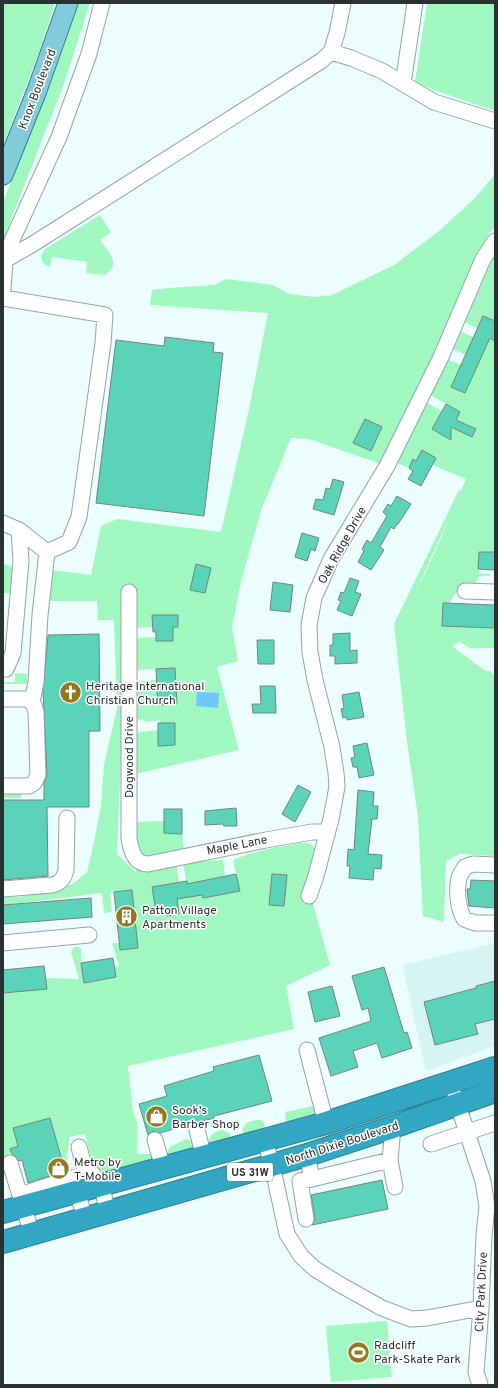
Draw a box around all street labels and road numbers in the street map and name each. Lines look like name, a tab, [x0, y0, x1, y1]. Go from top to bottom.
street label: Knox Boulevard	[15, 47, 61, 132]
street label: Oak Ridge Drive	[315, 504, 371, 587]
street label: Dogwood Drive	[122, 716, 138, 798]
street label: Maple Lane	[205, 832, 269, 860]
street label: North Dixie Boulevard	[284, 1118, 401, 1170]
road number: US 31W	[227, 1163, 273, 1181]
street label: City Park Drive	[472, 1252, 492, 1333]

